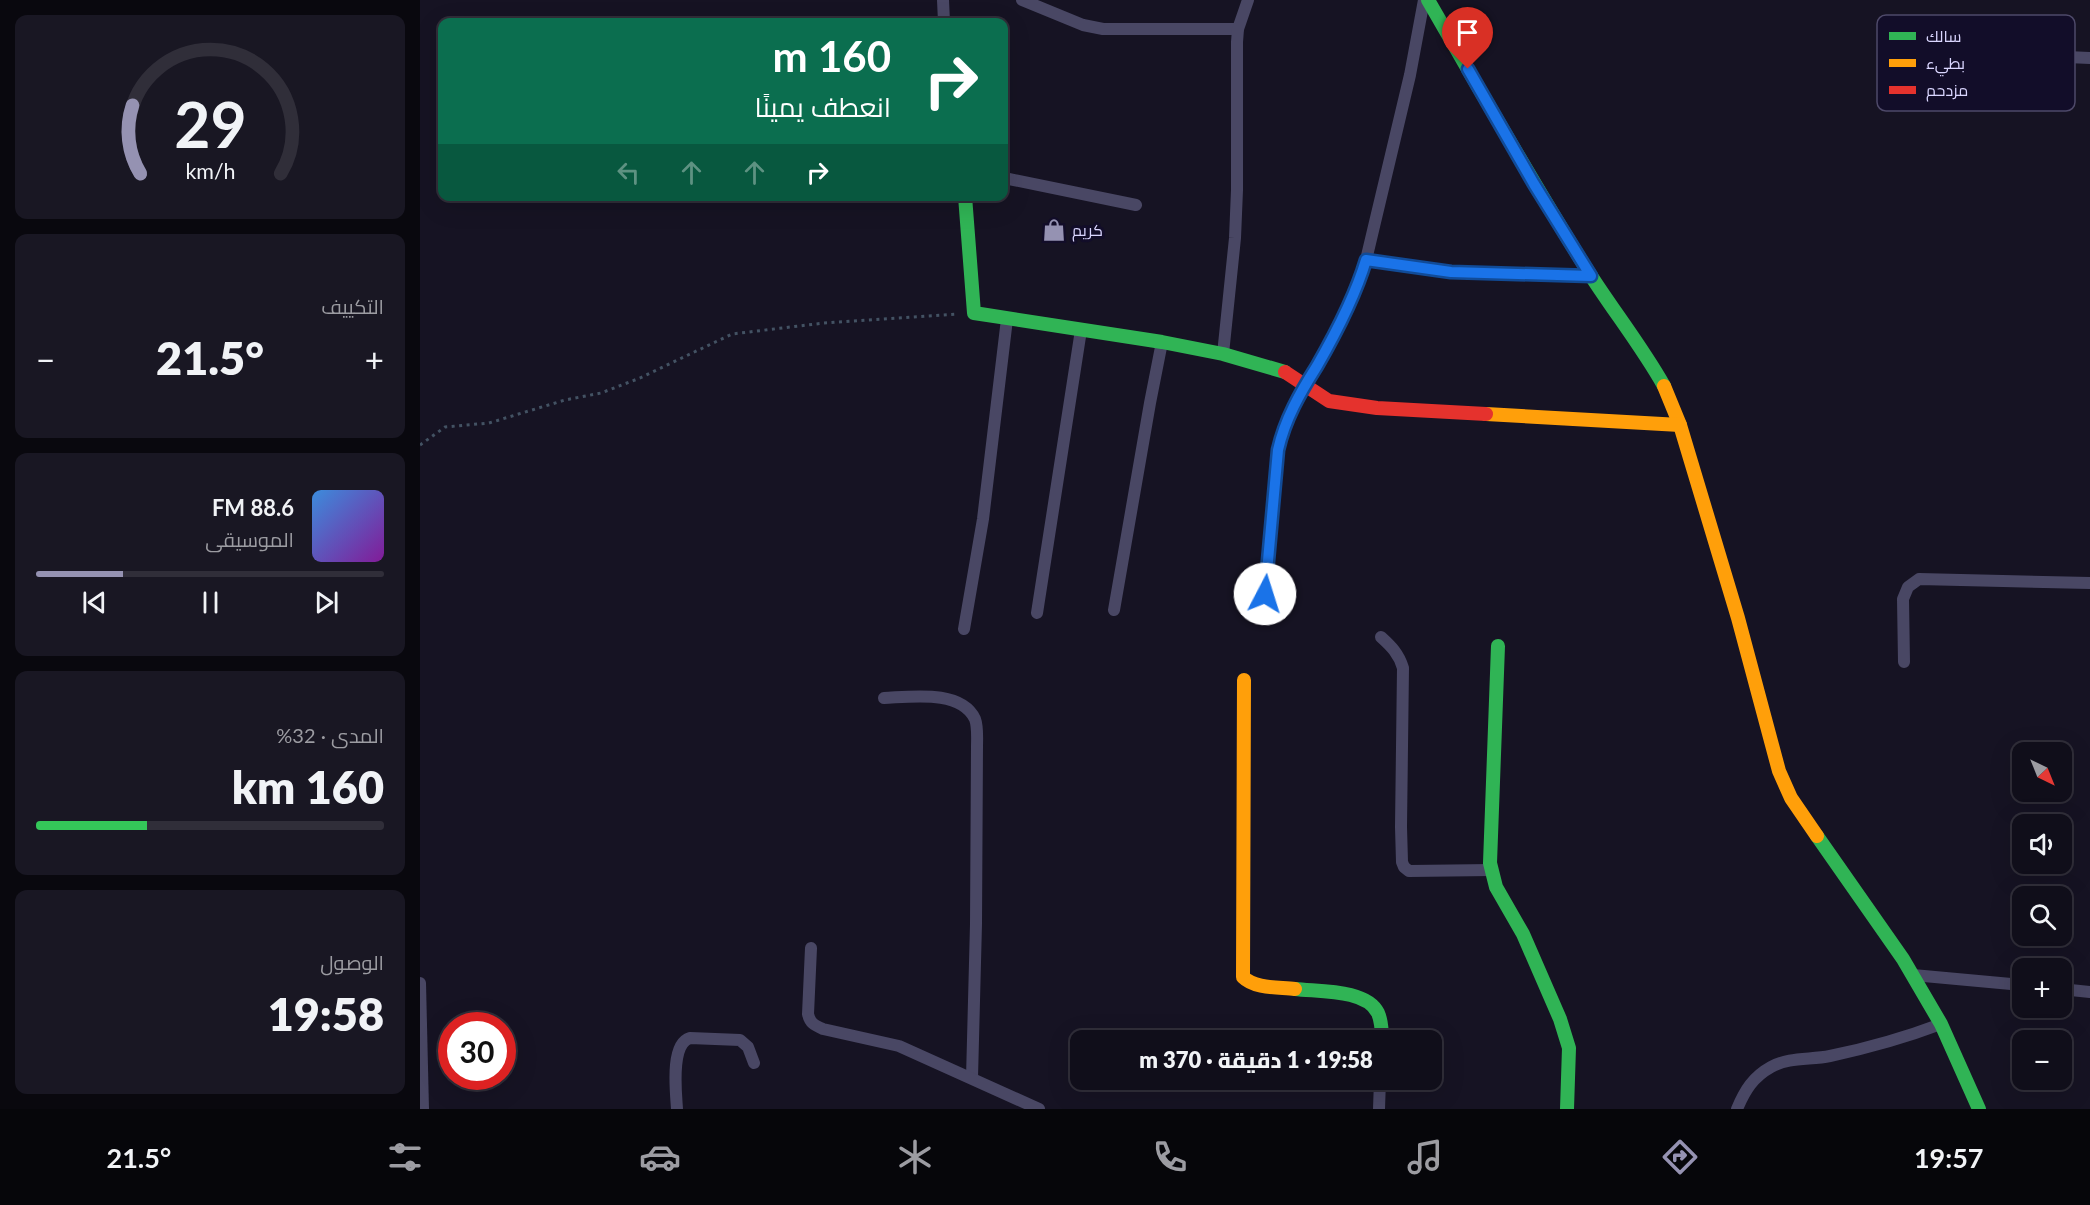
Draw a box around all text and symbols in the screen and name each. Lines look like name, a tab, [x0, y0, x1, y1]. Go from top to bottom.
pin	[1442, 7, 1493, 69]
legend	[1877, 15, 2075, 111]
icon: arrive	[1451, 16, 1484, 49]
text: سالك	[1926, 26, 1961, 45]
text: 160 m	[773, 31, 891, 81]
icon: right	[912, 42, 990, 120]
text: بطيء	[1926, 53, 1965, 77]
text: مزدحم	[1926, 80, 1968, 102]
text: 29	[174, 86, 246, 161]
text: انعطف يمينًا	[754, 90, 891, 123]
icon: left	[612, 156, 645, 189]
icon: ahead	[675, 156, 708, 189]
icon: ahead	[738, 156, 771, 189]
icon: right	[801, 156, 834, 189]
text: km/h	[185, 158, 235, 184]
shop icon: كريم	[1041, 217, 1067, 243]
place label: كريم	[1072, 220, 1103, 242]
text: التكييف	[321, 294, 384, 318]
text: 21.5°	[156, 331, 264, 385]
text: −	[36, 339, 55, 379]
text: +	[365, 339, 384, 379]
text: 88.6 FM	[212, 494, 294, 521]
text: الموسيقى	[205, 527, 294, 551]
position arrow	[1233, 562, 1297, 626]
icon: previous	[78, 586, 111, 619]
icon: pause	[194, 586, 227, 619]
icon: next	[310, 586, 343, 619]
text: المدى · 32%	[276, 723, 384, 747]
north arrow	[2012, 742, 2072, 802]
map controls	[2012, 742, 2072, 1090]
text: 160 km	[232, 760, 384, 814]
button: sound	[2012, 814, 2072, 874]
button: search	[2012, 886, 2072, 946]
text: الوصول	[320, 950, 384, 974]
button: +	[2012, 958, 2072, 1018]
text: 19:58	[268, 987, 384, 1041]
speed limit sign: 30	[438, 1012, 516, 1090]
button: −	[2012, 1030, 2072, 1090]
text: 19:58 · 1 دقيقة · 370 m	[1139, 1046, 1373, 1073]
icon: filters	[384, 1136, 426, 1178]
icon: car	[639, 1136, 681, 1178]
icon: climate	[894, 1136, 936, 1178]
icon: phone	[1149, 1136, 1191, 1178]
icon: music	[1404, 1136, 1446, 1178]
icon: directions	[1659, 1136, 1701, 1178]
text: 21.5°	[107, 1141, 171, 1174]
text: 19:57	[1914, 1141, 1984, 1174]

